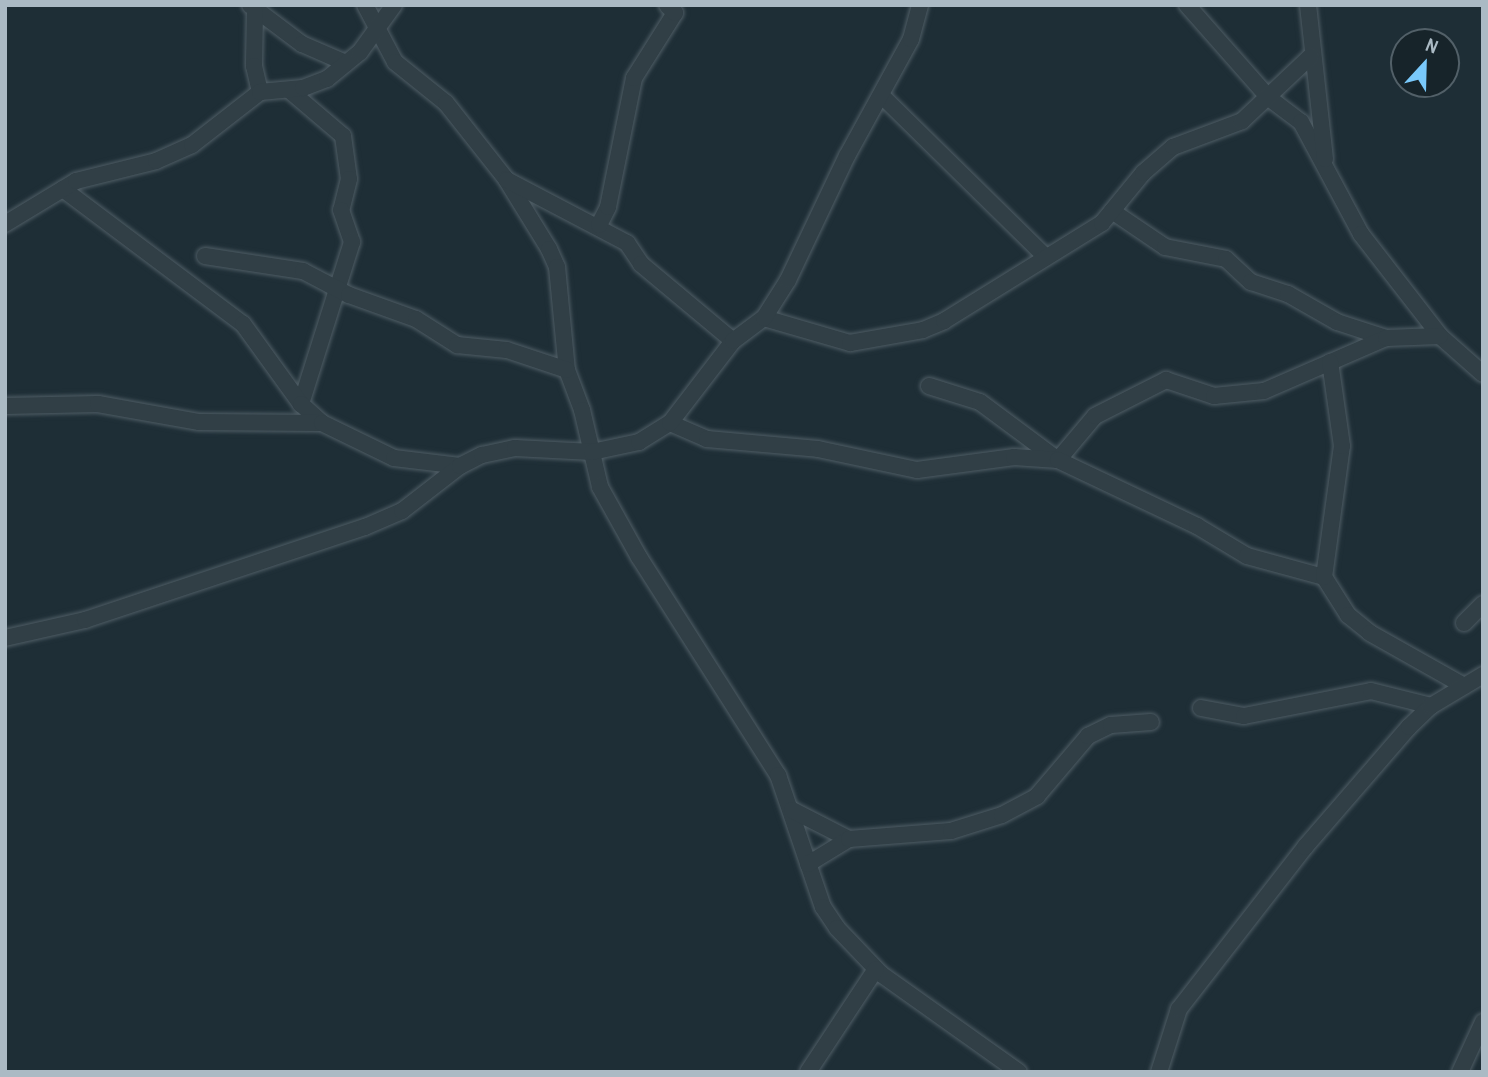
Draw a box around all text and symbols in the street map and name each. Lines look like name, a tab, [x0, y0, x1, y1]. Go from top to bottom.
north arrow	[1390, 28, 1460, 98]
text: N	[1422, 31, 1442, 60]

